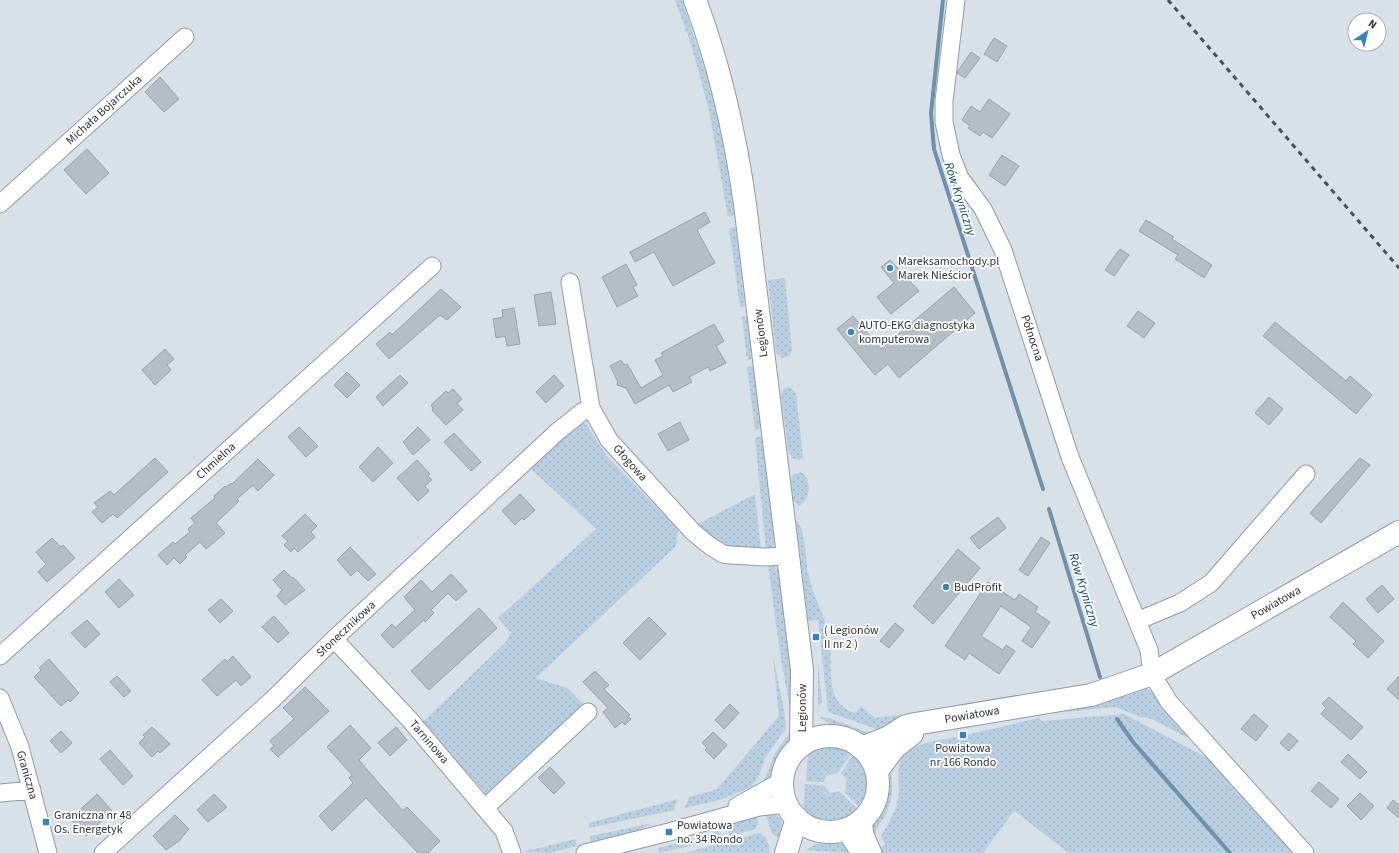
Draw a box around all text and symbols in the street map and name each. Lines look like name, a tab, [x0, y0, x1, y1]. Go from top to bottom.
north arrow	[1347, 12, 1387, 52]
text: N	[1365, 16, 1380, 32]
street label: Michała Bojarczuka	[62, 71, 146, 149]
water label: Rów Kryniczny	[940, 160, 981, 239]
place label: Mareksamochody.pl Marek Nieścior	[898, 253, 999, 284]
marker: Mareksamochody.pl Marek Nieścior	[885, 263, 895, 273]
street label: Legionów	[750, 307, 772, 358]
street label: Północna	[1017, 313, 1047, 363]
place label: AUTO-EKG diagnostyka komputerowa	[859, 317, 975, 348]
marker: AUTO-EKG diagnostyka komputerowa	[846, 327, 856, 337]
street label: Chmielna	[193, 439, 239, 483]
street label: Głogowa	[609, 441, 651, 485]
water label: Rów Kryniczny	[1064, 551, 1104, 630]
place label: BudProfit	[954, 579, 1002, 596]
marker: BudProfit	[941, 582, 951, 592]
street label: Powiatowa	[1248, 582, 1304, 624]
street label: Słonecznikowa	[312, 597, 380, 661]
place label: ( Legionów II nr 2 )	[824, 622, 879, 653]
marker: ( Legionów II nr 2 )	[811, 632, 821, 642]
street label: Legionów	[794, 683, 811, 732]
street label: Powiatowa	[943, 702, 1001, 728]
street label: Tarninowa	[405, 716, 453, 768]
marker: Powiatowa nr 166 Rondo	[958, 730, 968, 740]
place label: Powiatowa nr 166 Rondo	[930, 740, 996, 771]
street label: Graniczna	[12, 749, 42, 801]
place label: Graniczna nr 48 Os. Energetyk	[54, 807, 132, 838]
marker: Graniczna nr 48 Os. Energetyk	[41, 817, 51, 827]
place label: Powiatowa no. 34 Rondo	[677, 817, 743, 848]
marker: Powiatowa no. 34 Rondo	[664, 827, 674, 837]

